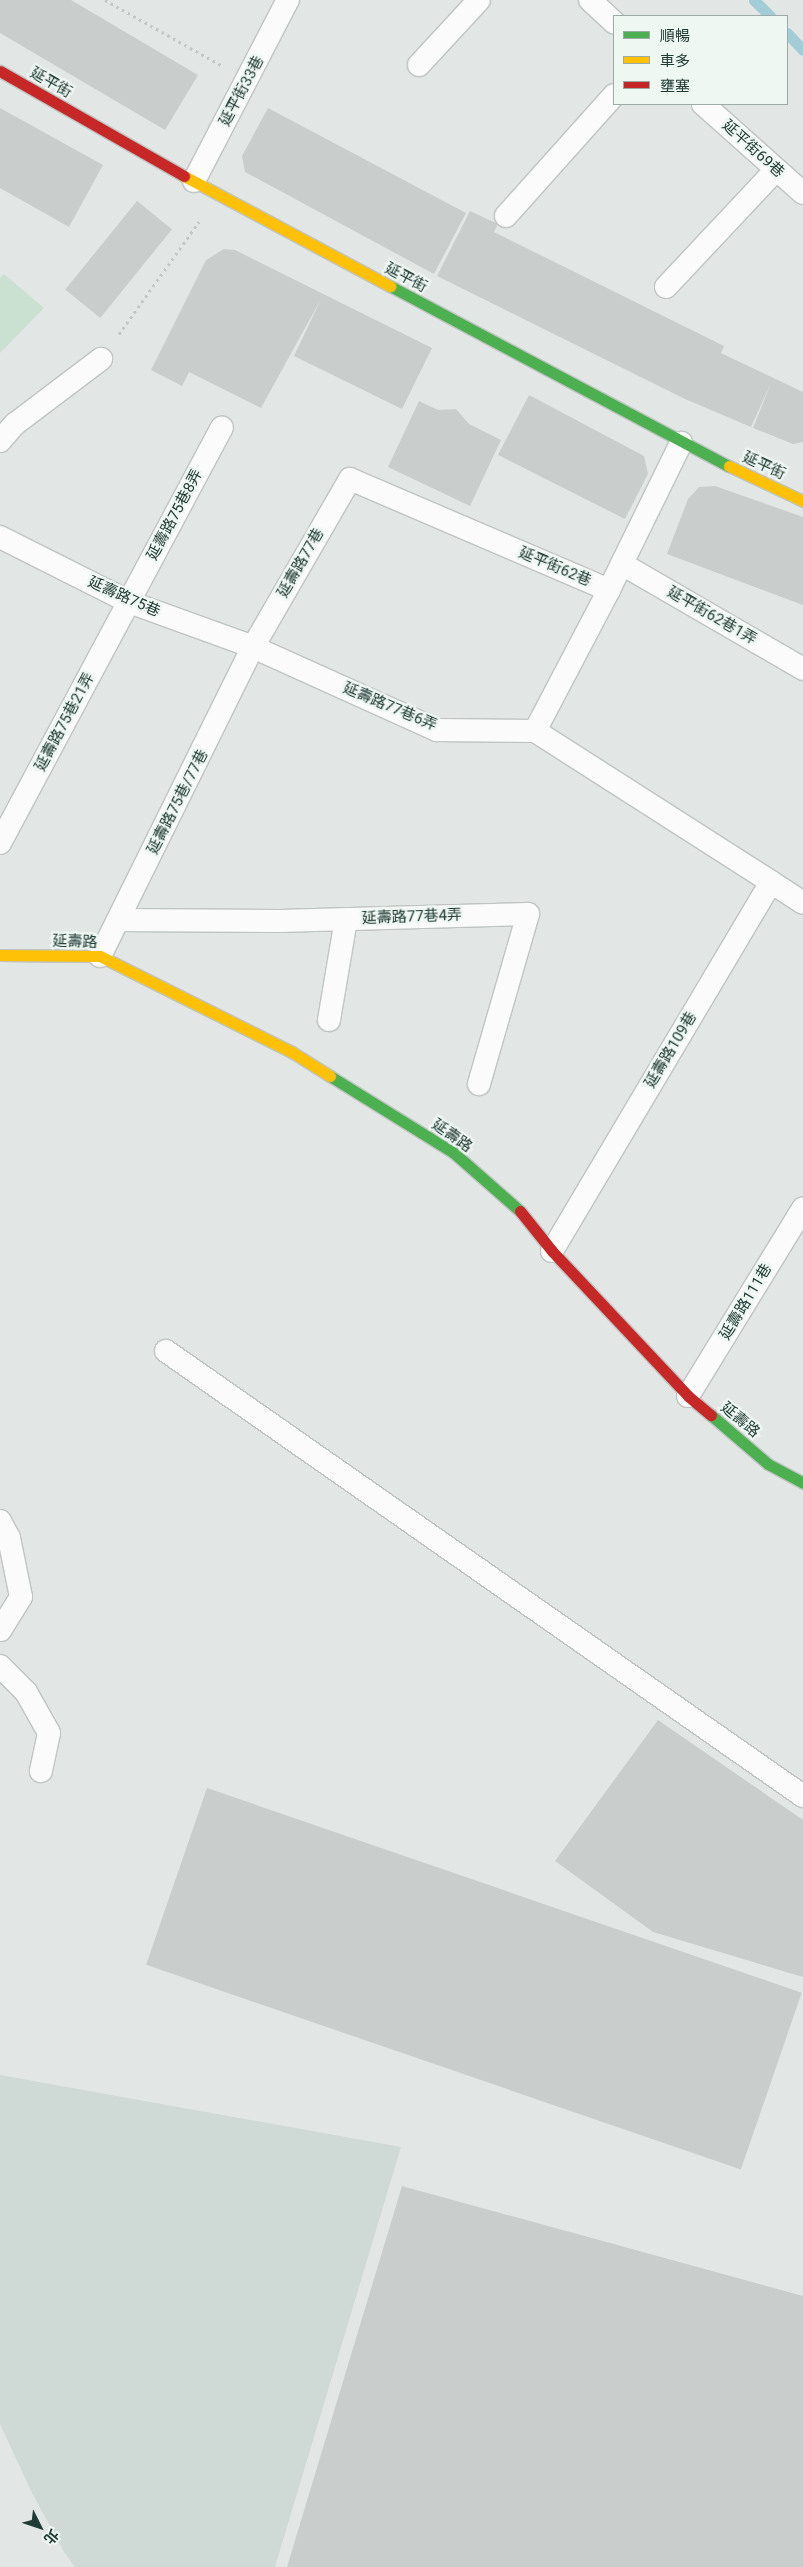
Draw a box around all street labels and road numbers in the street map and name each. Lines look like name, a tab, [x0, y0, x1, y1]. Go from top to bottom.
street label: 延平街33巷	[216, 53, 268, 129]
street label: 延平街	[27, 64, 75, 102]
street label: 延平街69巷	[718, 117, 788, 181]
street label: 延平街	[382, 259, 430, 297]
street label: 延平街	[740, 448, 788, 484]
street label: 延壽路75巷8弄	[144, 466, 206, 564]
street label: 延壽路77巷	[274, 525, 328, 601]
street label: 延平街62巷	[516, 544, 594, 590]
street label: 延壽路75巷	[85, 573, 163, 621]
street label: 延平街62巷1弄	[664, 583, 760, 649]
street label: 延壽路75巷21弄	[32, 670, 98, 774]
street label: 延壽路77巷6弄	[340, 679, 440, 735]
street label: 延壽路75巷/77巷	[144, 747, 212, 857]
street label: 延壽路77巷4弄	[362, 906, 462, 928]
street label: 延壽路	[52, 932, 98, 952]
street label: 延壽路109巷	[641, 1009, 701, 1091]
street label: 延壽路	[428, 1116, 476, 1156]
street label: 延壽路111巷	[716, 1261, 776, 1343]
street label: 延壽路	[717, 1399, 763, 1441]

